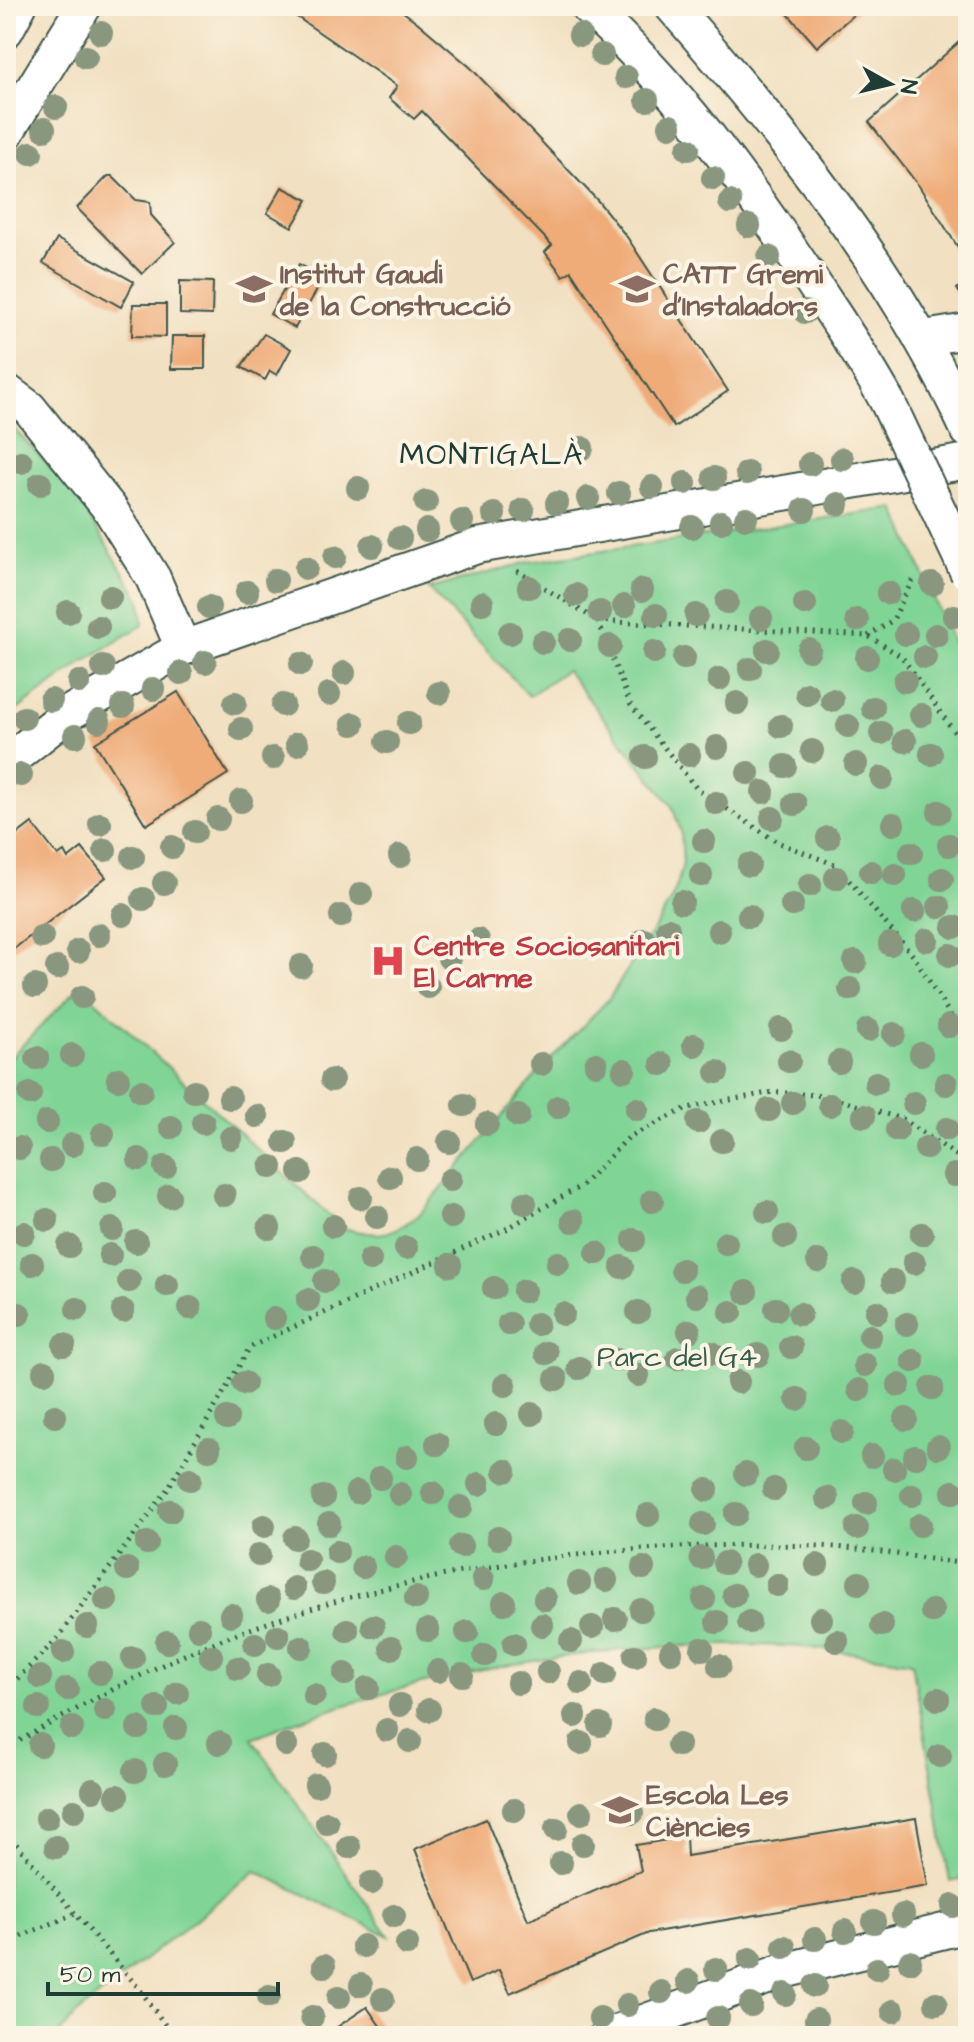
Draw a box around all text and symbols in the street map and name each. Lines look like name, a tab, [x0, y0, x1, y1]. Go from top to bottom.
north arrow	[850, 44, 930, 124]
text: N	[892, 78, 925, 96]
place label: Institut Gaudi de la Construcció	[279, 255, 511, 326]
place label: CATT Gremi d'Instaladors	[662, 255, 824, 326]
school or university icon: Institut Gaudi de la Construcció	[235, 270, 273, 308]
school or university icon: CATT Gremi d'Instaladors	[618, 270, 656, 308]
district label: MONTIGALÀ	[400, 434, 584, 476]
place label: Centre Sociosanitari El Carme	[414, 927, 680, 998]
hospital icon: Centre Sociosanitari El Carme	[369, 942, 407, 980]
park label: Parc del G4	[597, 1338, 757, 1377]
place label: Escola Les Ciències	[646, 1776, 789, 1847]
school or university icon: Escola Les Ciències	[601, 1791, 639, 1829]
scale bar	[48, 1946, 278, 1996]
text: 50 m	[60, 1958, 121, 1992]

